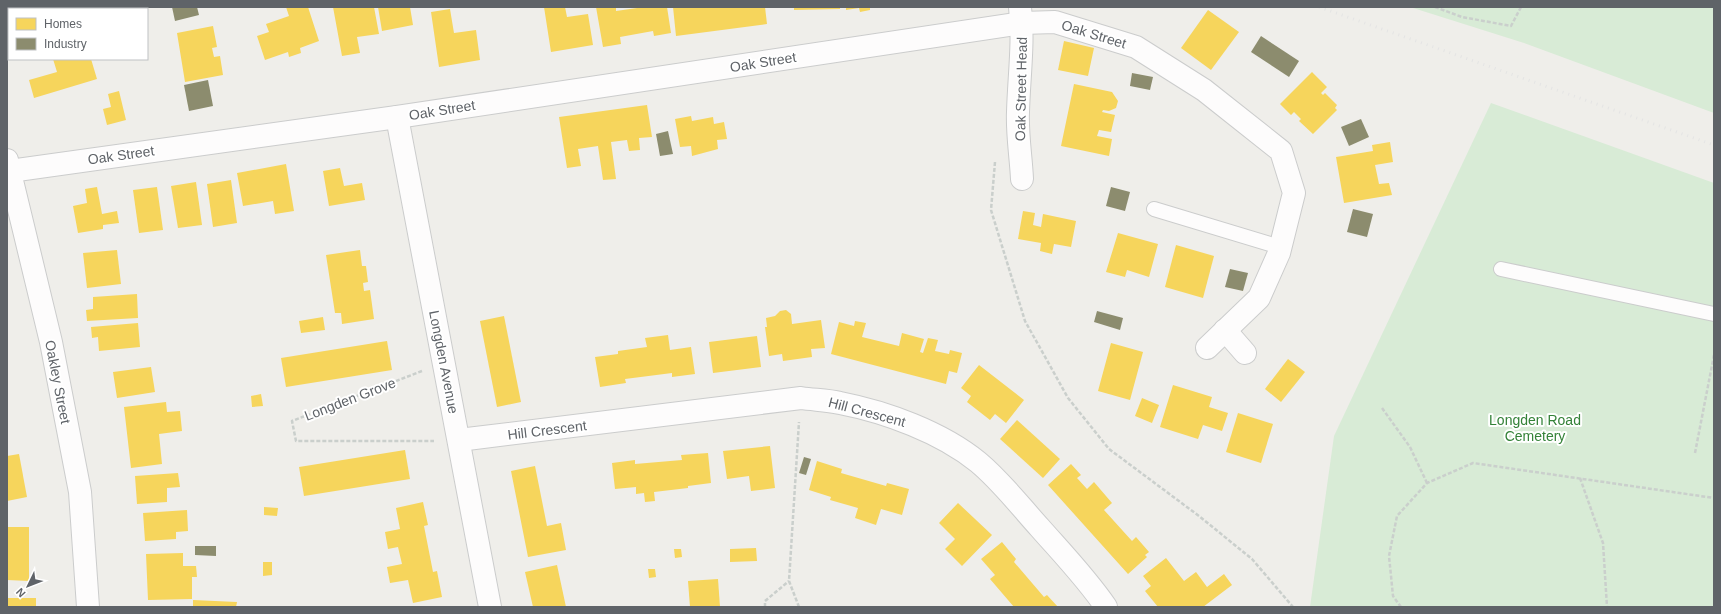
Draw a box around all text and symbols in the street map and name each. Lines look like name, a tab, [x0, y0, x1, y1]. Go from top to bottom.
legend	[8, 8, 148, 60]
text: Homes	[44, 17, 82, 31]
street label: Oak Street	[1060, 17, 1128, 51]
text: Industry	[44, 37, 87, 51]
street label: Oak Street Head	[1012, 37, 1030, 141]
street label: Oak Street	[729, 49, 797, 75]
street label: Oak Street	[408, 97, 476, 123]
street label: Oak Street	[87, 142, 155, 168]
street label: Longden Avenue	[426, 309, 462, 415]
street label: Oakley Street	[42, 339, 74, 425]
street label: Longden Grove	[302, 374, 398, 424]
street label: Hill Crescent	[827, 394, 907, 430]
park label: Longden Road Cemetery	[1489, 412, 1581, 444]
street label: Hill Crescent	[507, 417, 587, 443]
north arrow	[8, 566, 48, 606]
text: N	[14, 586, 28, 600]

